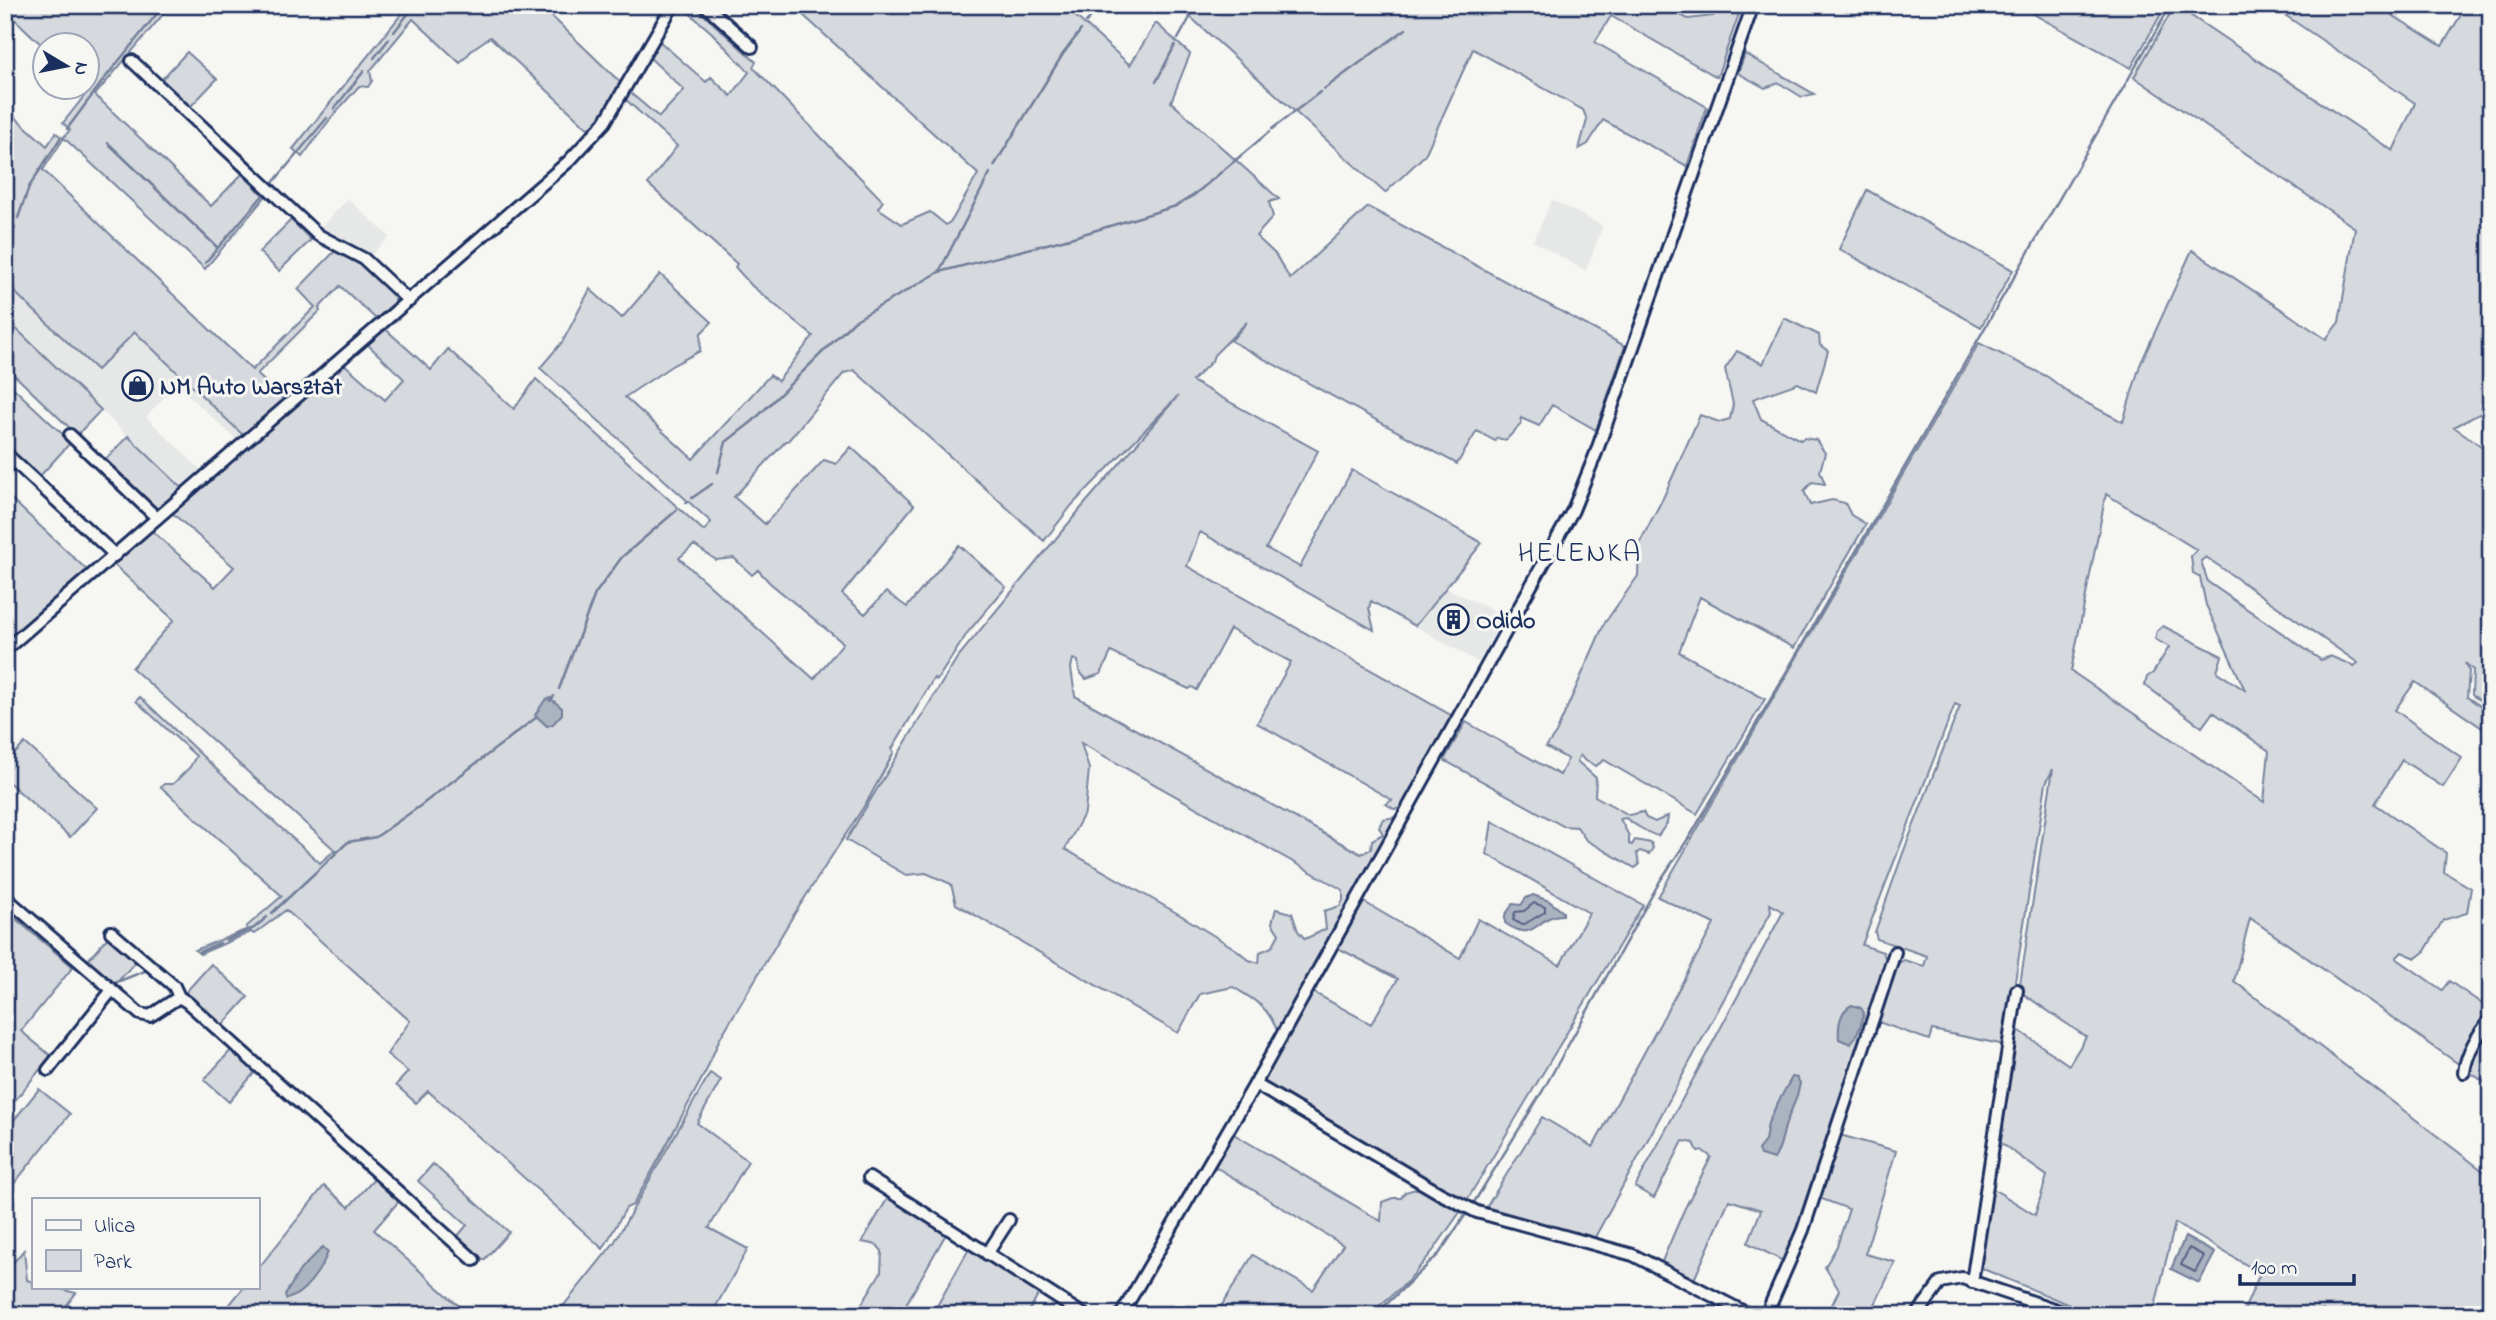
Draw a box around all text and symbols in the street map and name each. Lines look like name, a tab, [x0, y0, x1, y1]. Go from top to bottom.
north arrow	[32, 32, 102, 102]
text: N	[66, 60, 95, 77]
shop icon: NM Auto Warsztat	[120, 369, 154, 403]
place label: NM Auto Warsztat	[160, 371, 343, 406]
district label: HELENKA	[1518, 534, 1642, 575]
building icon: Odido	[1436, 603, 1470, 637]
place label: Odido	[1476, 605, 1536, 640]
legend	[32, 1198, 259, 1288]
text: Ulica	[94, 1212, 135, 1242]
scale bar	[2240, 1243, 2354, 1287]
text: Park	[94, 1248, 133, 1278]
text: 100 m	[2251, 1254, 2297, 1284]

